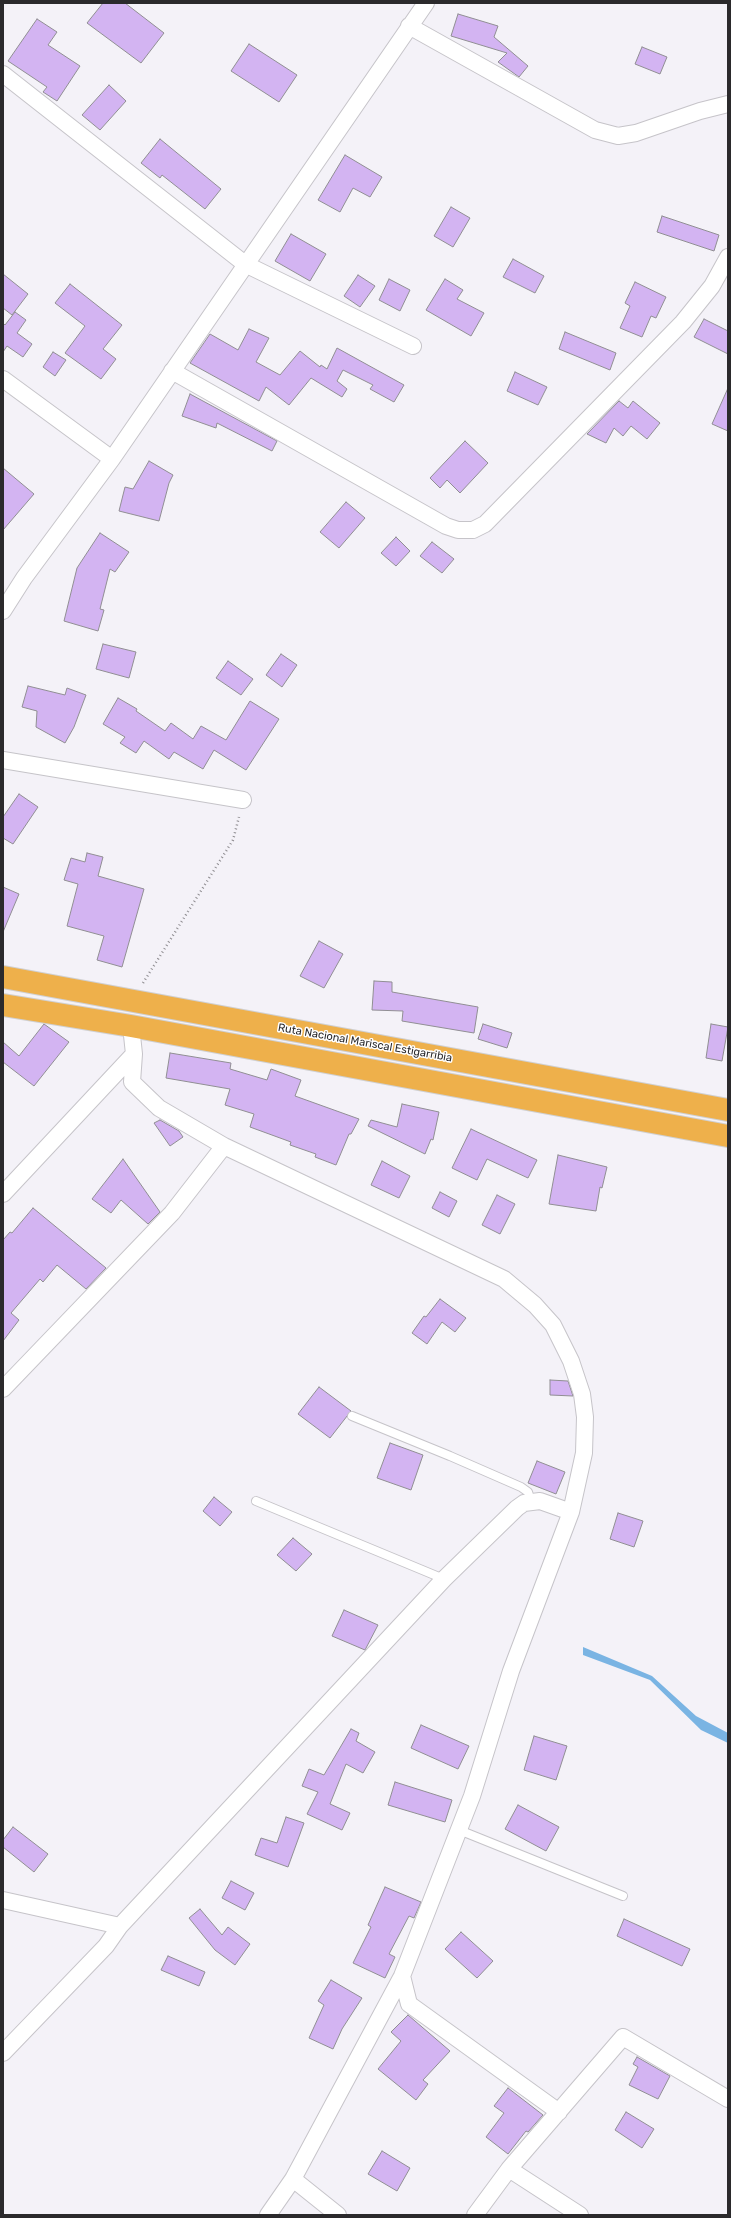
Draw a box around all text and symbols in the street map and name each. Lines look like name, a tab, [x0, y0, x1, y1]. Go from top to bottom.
street label: Ruta Nacional Mariscal Estigarribia	[277, 1021, 453, 1065]

